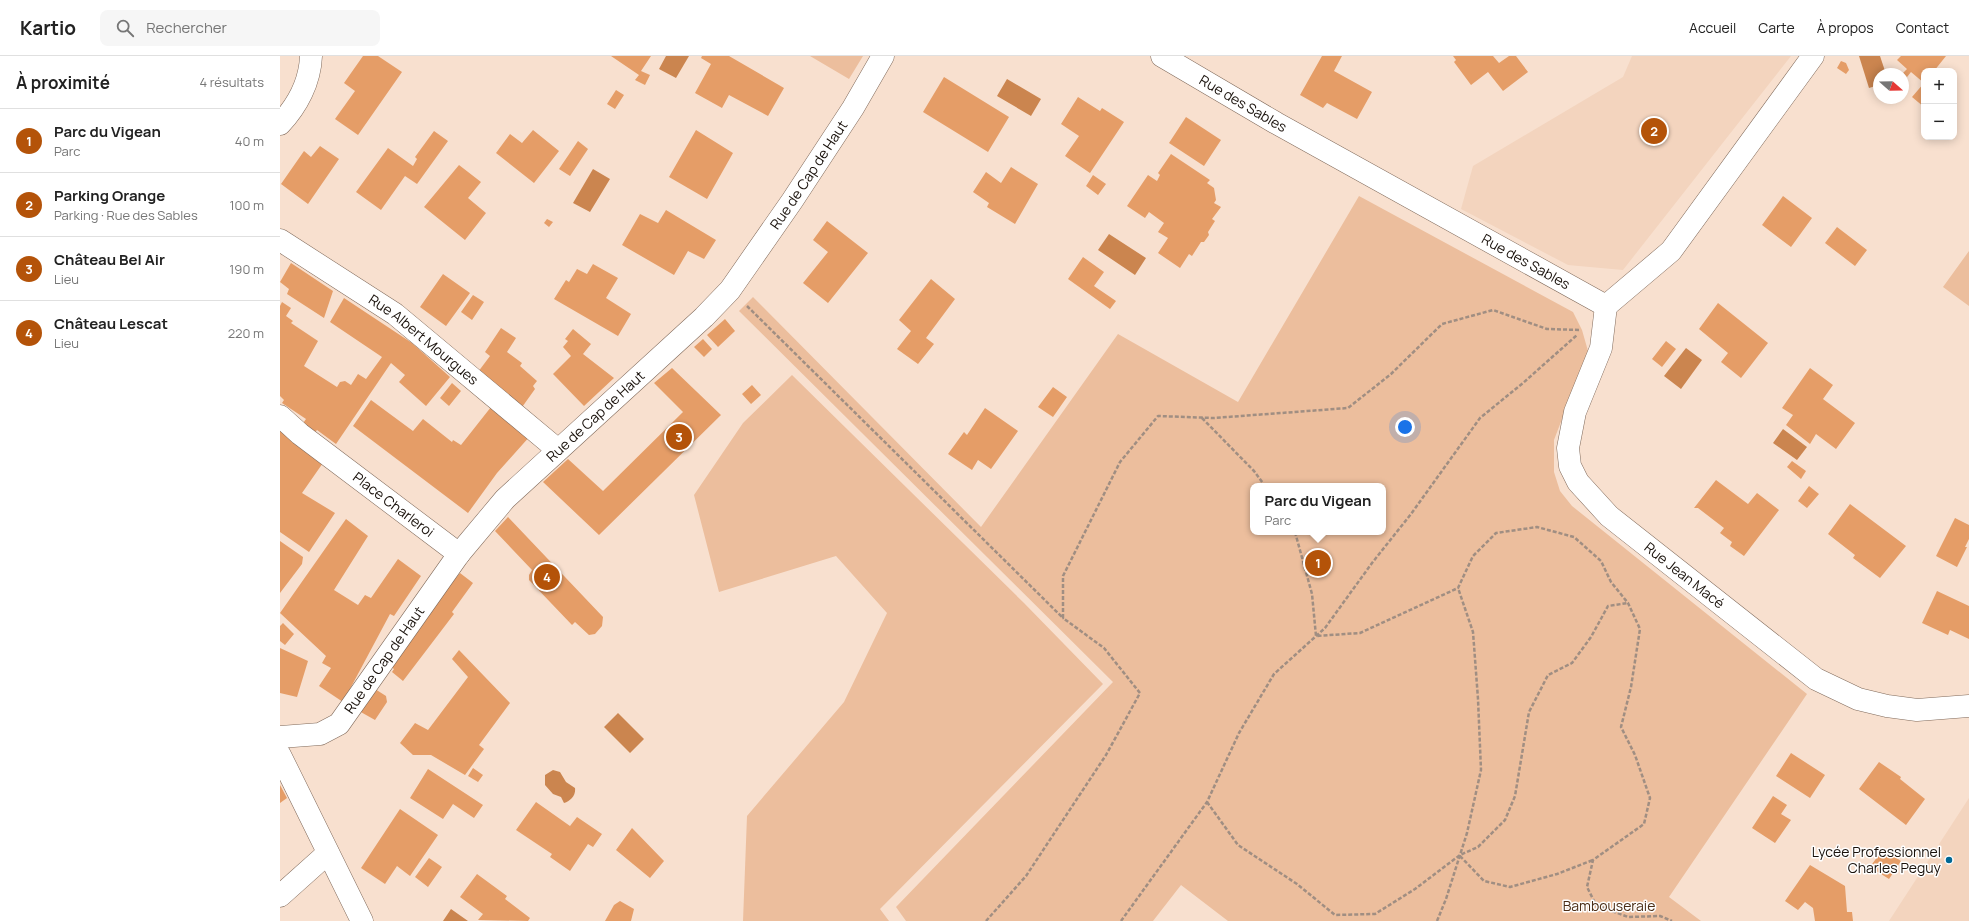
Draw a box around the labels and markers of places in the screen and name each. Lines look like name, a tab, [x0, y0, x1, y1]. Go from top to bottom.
pin: 2	[1641, 116, 1667, 146]
pin: 3	[666, 422, 692, 452]
pin: 1	[1305, 548, 1331, 578]
pin: 4	[534, 562, 560, 592]
place label: Lycée Professionnel Charles Peguy	[1812, 842, 1942, 877]
marker: Lycée Professionnel Charles Peguy	[1944, 855, 1954, 865]

